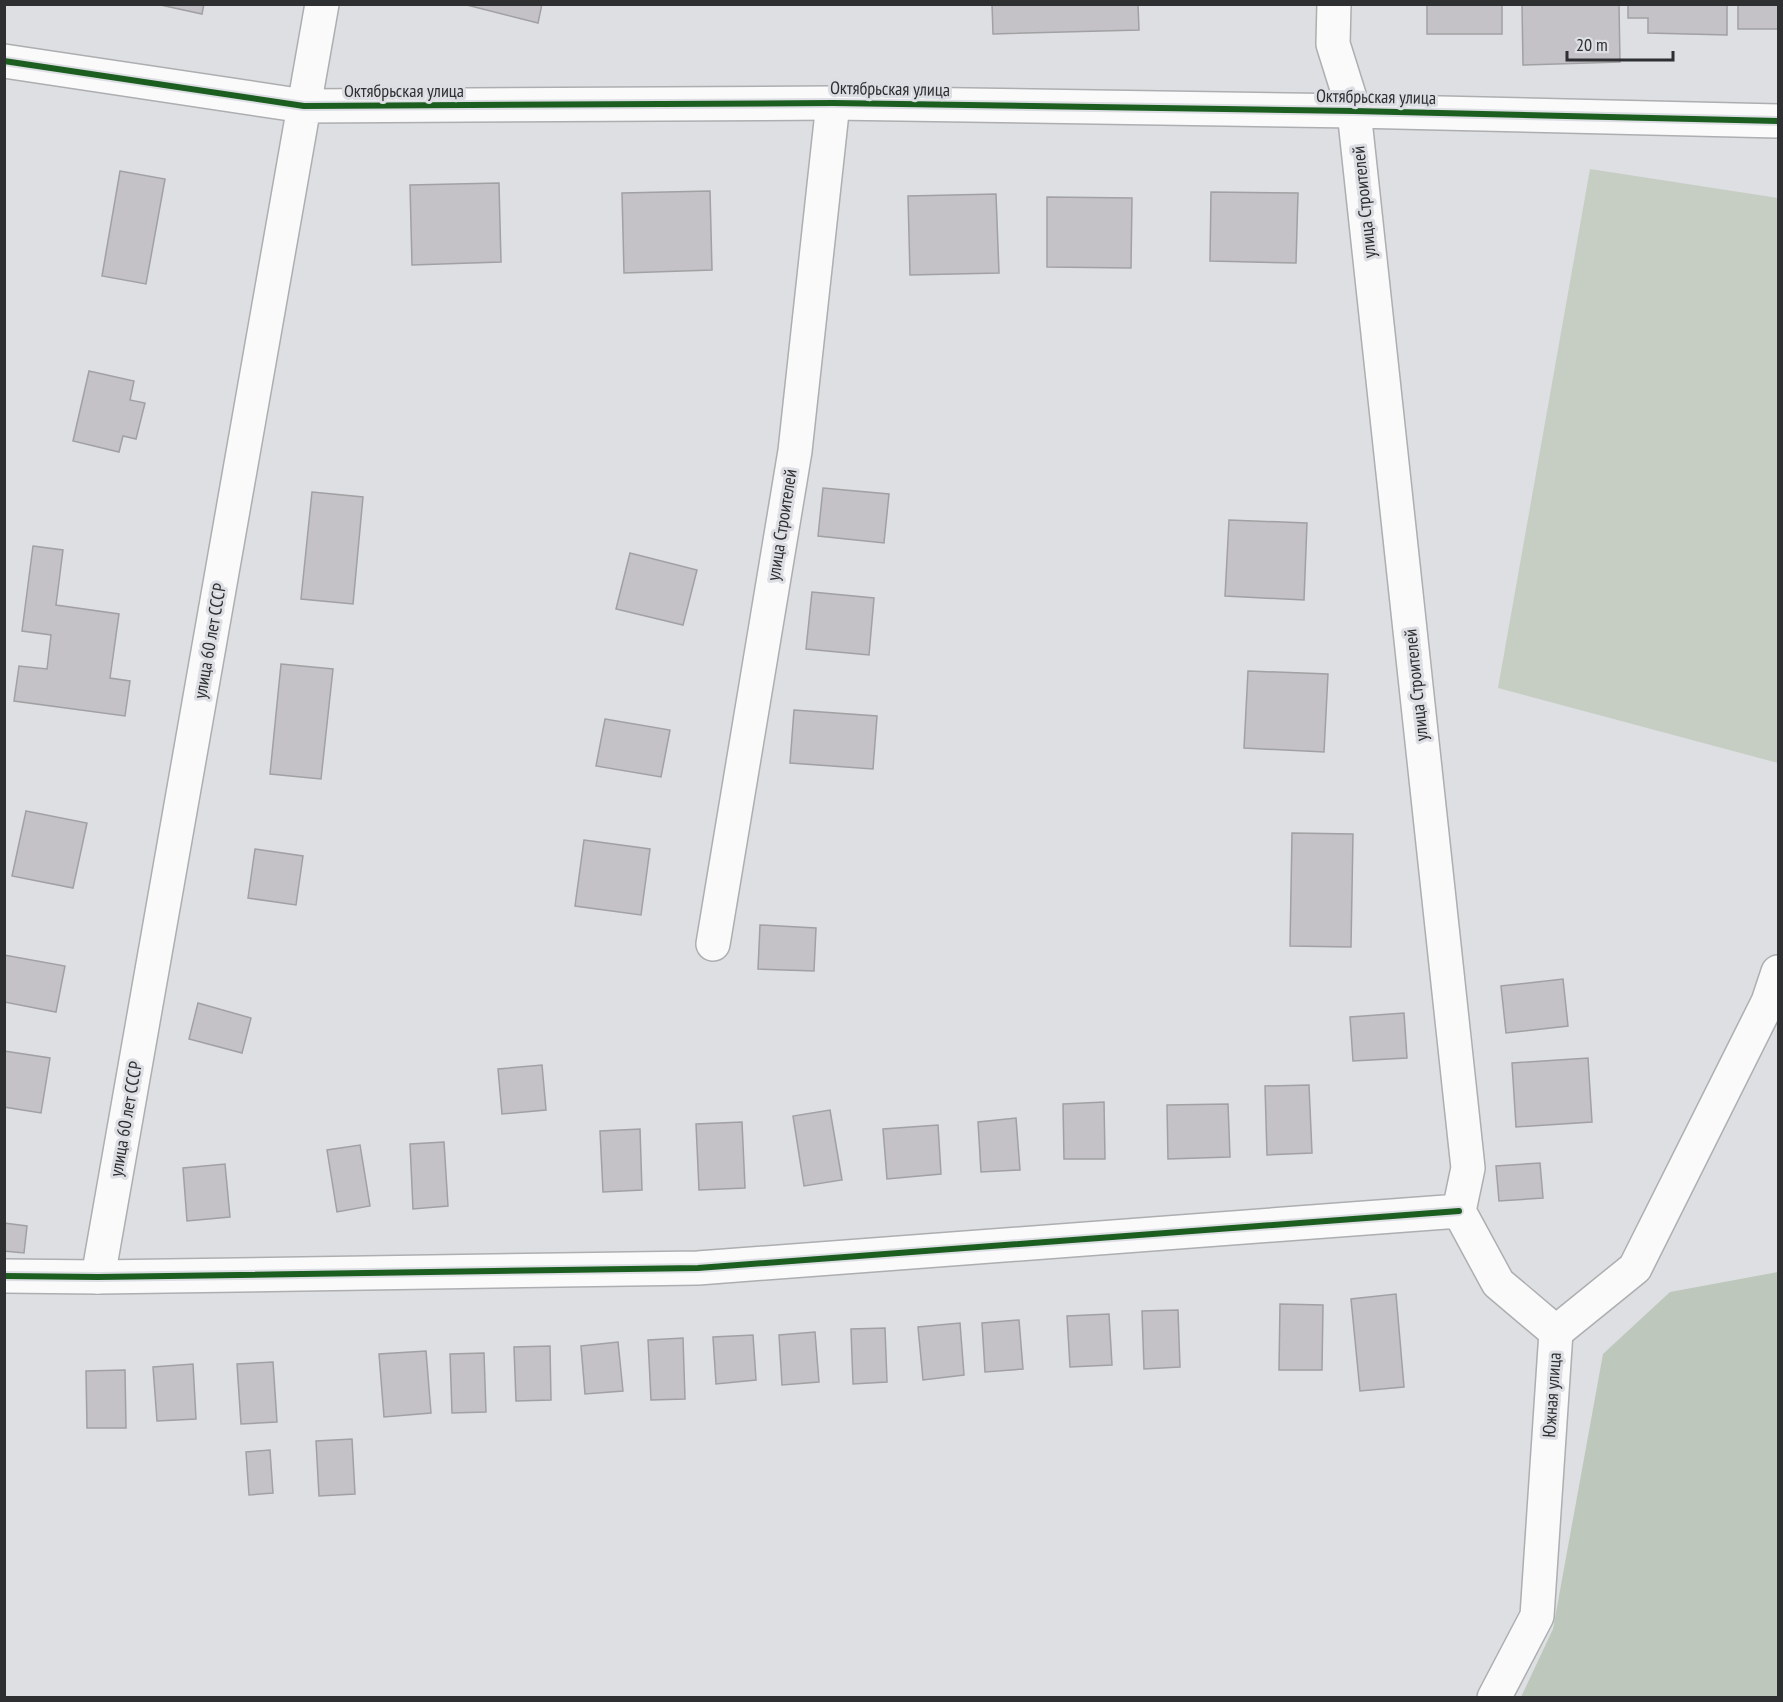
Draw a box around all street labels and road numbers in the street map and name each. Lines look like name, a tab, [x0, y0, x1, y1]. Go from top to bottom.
street label: Октябрьская улица	[830, 76, 950, 101]
street label: Октябрьская улица	[344, 79, 464, 102]
street label: Октябрьская улица	[1316, 84, 1436, 109]
street label: улица Строителей	[1346, 145, 1381, 259]
street label: улица Строителей	[761, 467, 802, 582]
street label: улица 60 лет СССР	[188, 581, 231, 700]
street label: улица Строителей	[1398, 628, 1433, 742]
street label: улица 60 лет СССР	[104, 1059, 147, 1178]
street label: Южная улица	[1537, 1352, 1566, 1438]

